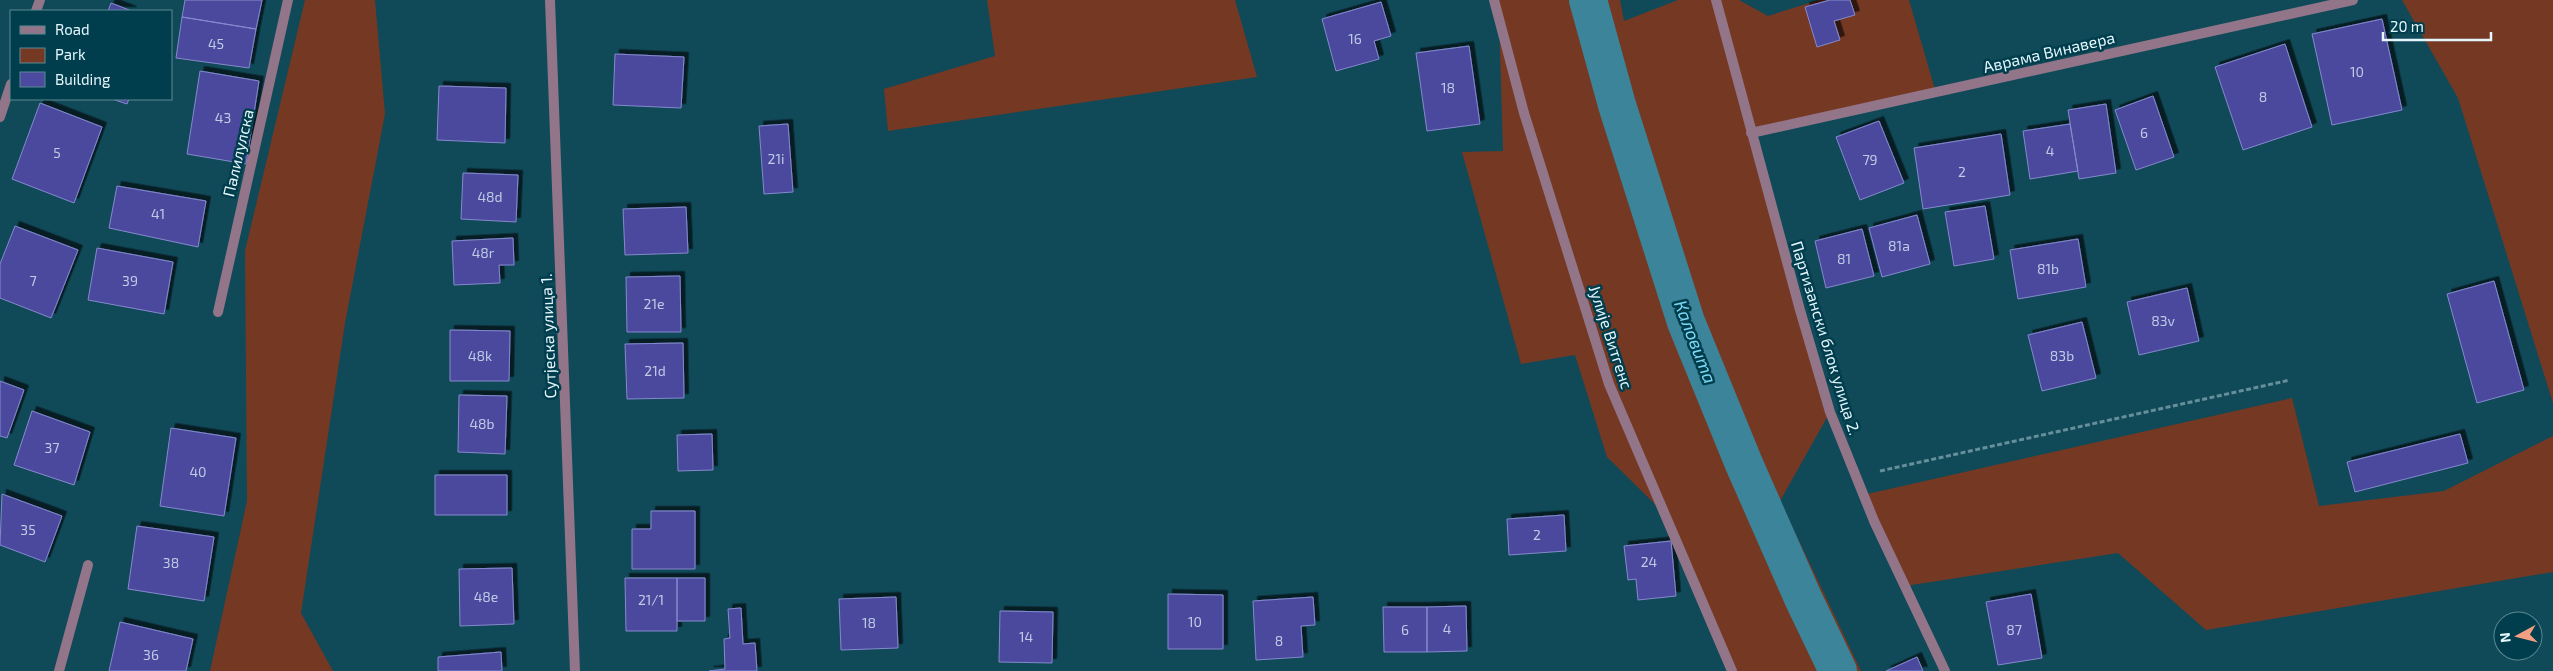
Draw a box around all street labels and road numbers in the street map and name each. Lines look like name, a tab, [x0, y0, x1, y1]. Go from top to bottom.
street label: Аврама Винавера	[1981, 27, 2117, 76]
street label: Палилулска	[218, 107, 258, 199]
street label: Партизански блок улица 2.	[1787, 239, 1865, 437]
street label: Сутјеска улица 1.	[536, 273, 560, 399]
street label: Јулије Витгенс	[1585, 282, 1637, 392]

